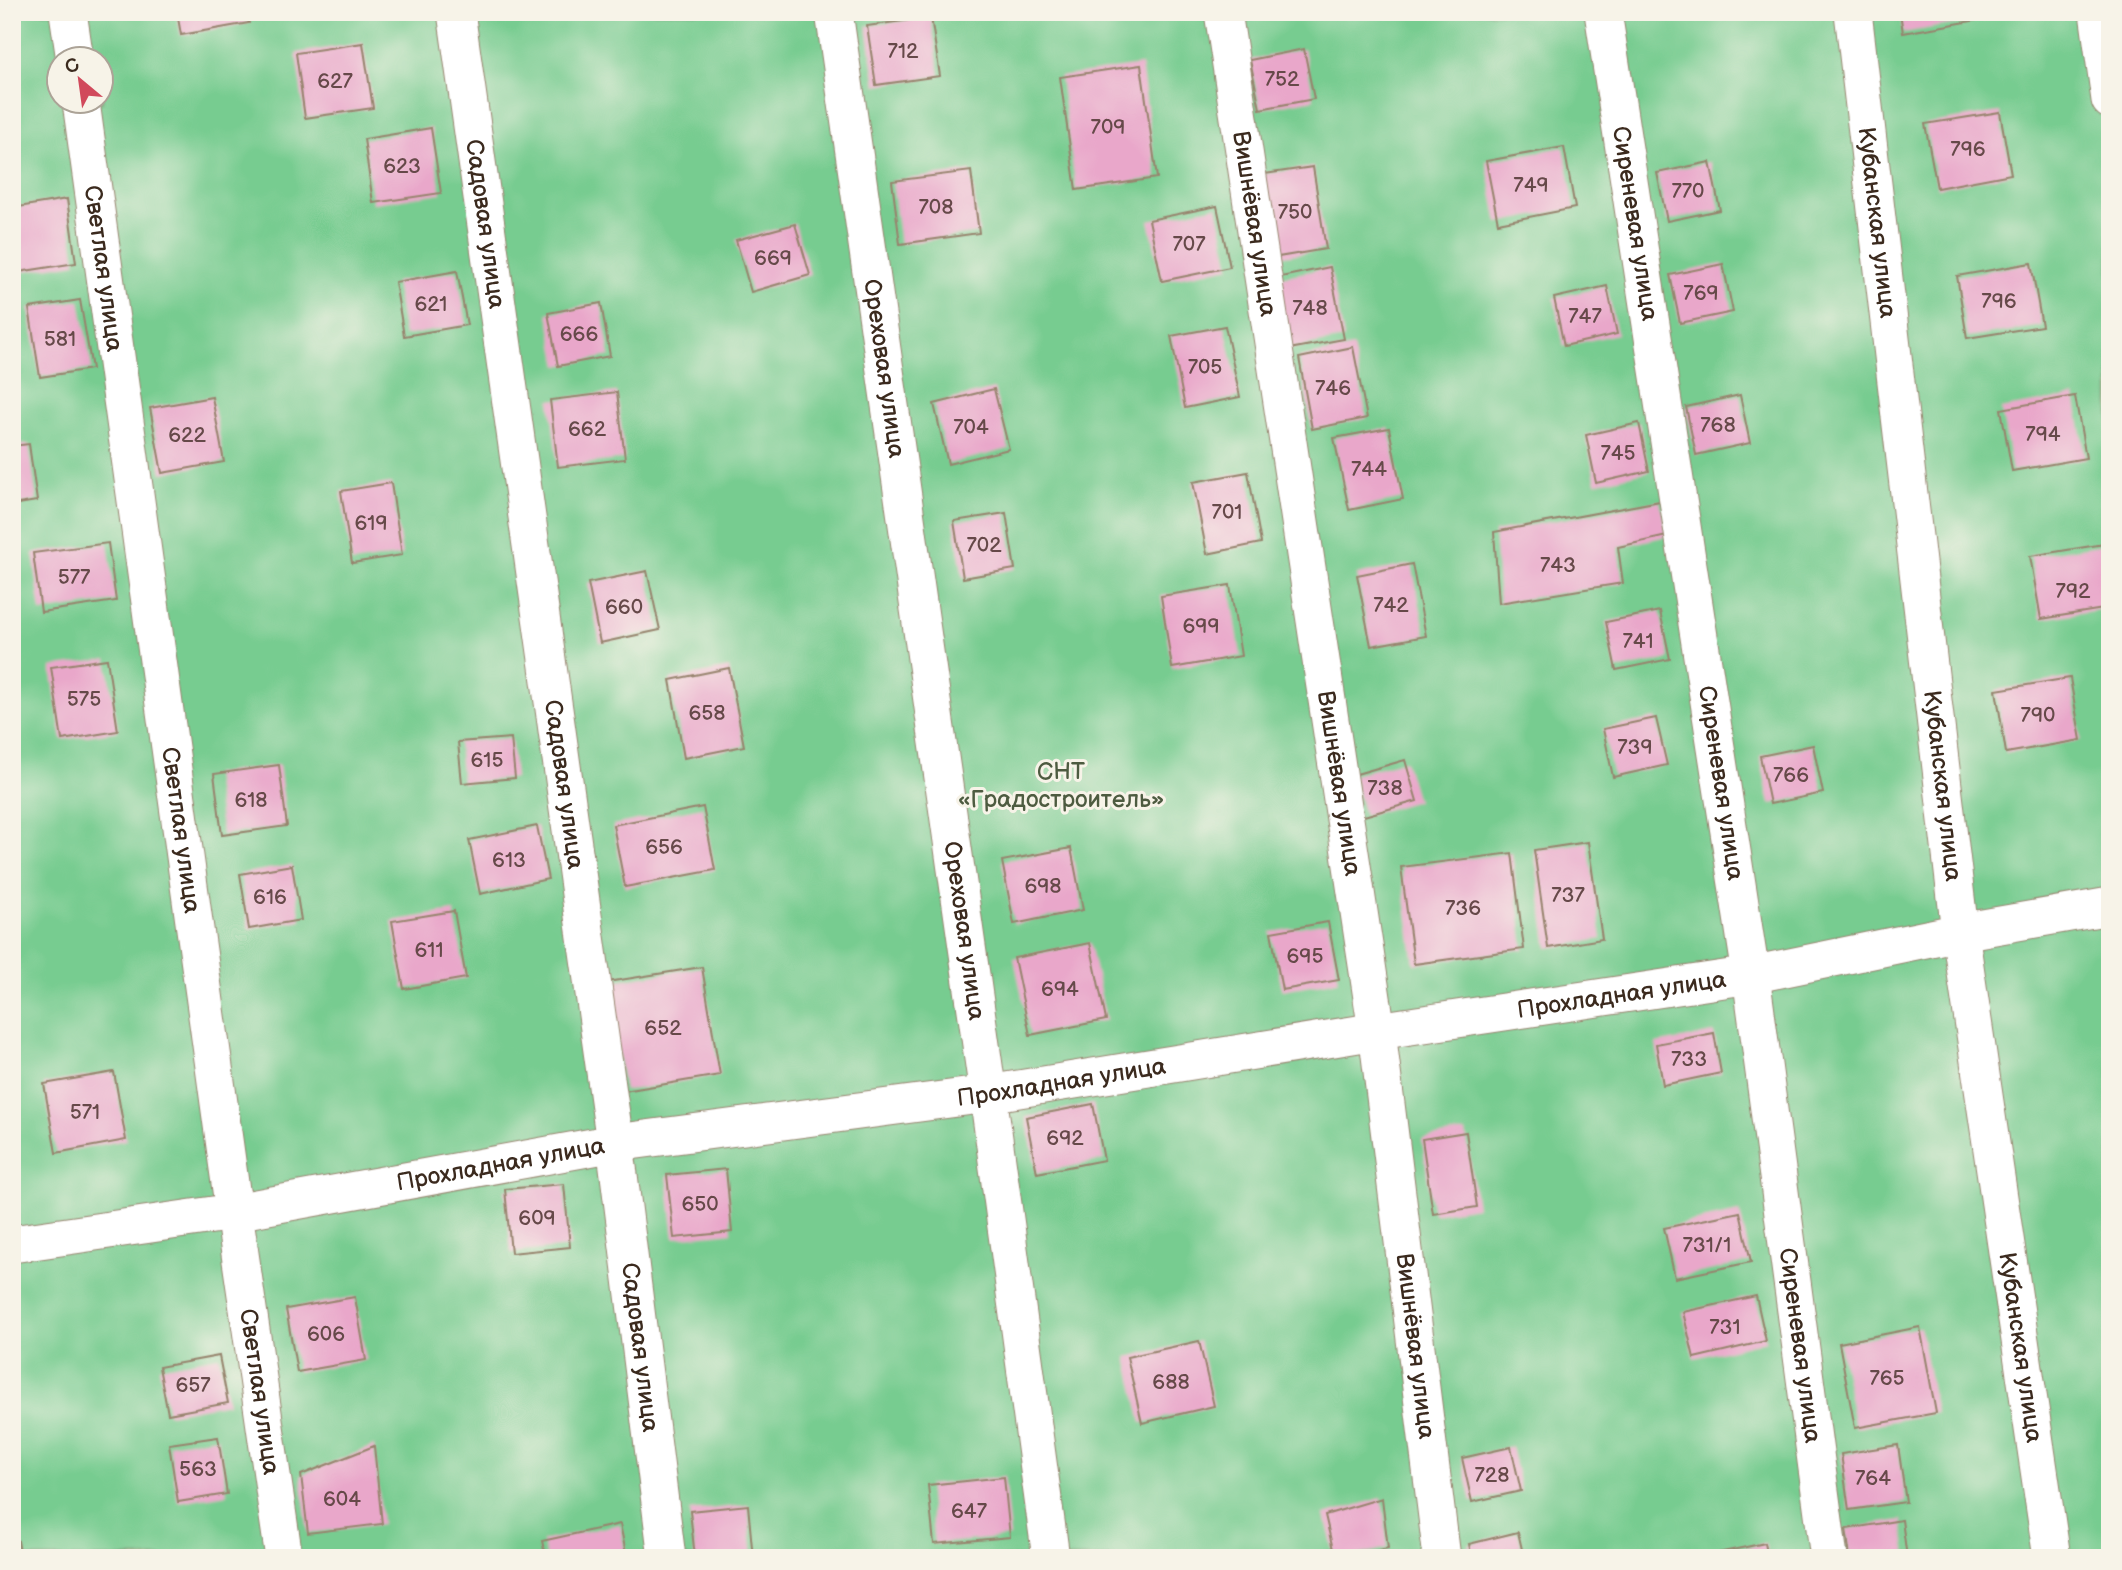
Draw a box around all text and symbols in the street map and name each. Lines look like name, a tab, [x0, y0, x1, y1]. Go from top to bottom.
house number: 712	[888, 39, 919, 64]
north arrow	[46, 46, 116, 116]
text: С	[61, 53, 84, 80]
house number: 752	[1265, 67, 1300, 92]
house number: 627	[317, 69, 353, 94]
house number: 709	[1091, 115, 1125, 140]
street label: Сиреневая улица	[1606, 124, 1664, 323]
street label: Кубанская улица	[1851, 126, 1902, 320]
street label: Вишнёвая улица	[1226, 129, 1283, 318]
house number: 796	[1950, 137, 1986, 162]
street label: Садовая улица	[459, 138, 512, 310]
house number: 623	[383, 154, 421, 179]
house number: 749	[1513, 173, 1549, 198]
house number: 770	[1672, 179, 1704, 204]
street label: Светлая улица	[78, 184, 129, 353]
house number: 708	[919, 195, 953, 220]
house number: 750	[1278, 200, 1312, 225]
house number: 707	[1173, 232, 1206, 257]
house number: 669	[754, 246, 792, 271]
street label: Ореховая улица	[857, 277, 911, 460]
house number: 769	[1683, 281, 1719, 306]
house number: 796	[1981, 289, 2017, 314]
house number: 621	[414, 292, 448, 317]
house number: 748	[1292, 296, 1328, 321]
house number: 747	[1568, 304, 1602, 329]
house number: 666	[560, 322, 598, 347]
house number: 581	[44, 327, 76, 352]
house number: 705	[1188, 355, 1222, 380]
house number: 746	[1315, 376, 1351, 401]
house number: 768	[1700, 413, 1736, 438]
house number: 704	[953, 415, 989, 440]
house number: 662	[568, 417, 607, 442]
house number: 794	[2025, 422, 2061, 447]
house number: 622	[168, 423, 206, 448]
house number: 745	[1600, 441, 1636, 466]
house number: 744	[1351, 457, 1387, 482]
house number: 701	[1212, 500, 1242, 525]
house number: 619	[354, 511, 388, 536]
house number: 702	[966, 533, 1002, 558]
house number: 743	[1540, 553, 1576, 578]
house number: 577	[58, 565, 91, 590]
house number: 792	[2056, 579, 2091, 604]
house number: 742	[1373, 593, 1409, 618]
house number: 660	[605, 595, 643, 620]
house number: 699	[1182, 614, 1220, 639]
house number: 741	[1622, 629, 1654, 654]
street label: Сиреневая улица	[1692, 684, 1750, 882]
house number: 575	[67, 687, 101, 712]
street label: Вишнёвая улица	[1311, 689, 1367, 878]
street label: Кубанская улица	[1917, 689, 1968, 883]
street label: Садовая улица	[538, 698, 590, 871]
house number: 658	[688, 701, 726, 726]
house number: 790	[2021, 703, 2055, 728]
house number: 739	[1617, 735, 1653, 760]
street label: Светлая улица	[155, 745, 207, 915]
house number: 615	[471, 748, 504, 773]
park label: СНТ «Градостроитель»	[958, 757, 1164, 814]
house number: 766	[1773, 763, 1809, 788]
house number: 738	[1367, 776, 1403, 801]
house number: 618	[234, 788, 268, 813]
house number: 656	[645, 835, 683, 860]
street label: Ореховая улица	[937, 839, 991, 1022]
house number: 613	[492, 848, 526, 873]
house number: 698	[1024, 874, 1062, 899]
house number: 737	[1551, 883, 1585, 908]
house number: 616	[253, 885, 287, 910]
house number: 736	[1445, 896, 1481, 921]
house number: 611	[414, 938, 444, 963]
house number: 695	[1286, 944, 1324, 969]
street label: Прохладная улица	[1515, 965, 1728, 1025]
house number: 694	[1041, 977, 1079, 1002]
house number: 652	[644, 1016, 682, 1041]
house number: 733	[1671, 1047, 1707, 1072]
street label: Прохладная улица	[955, 1051, 1168, 1113]
house number: 571	[70, 1100, 100, 1125]
house number: 692	[1046, 1126, 1084, 1151]
street label: Прохладная улица	[394, 1131, 607, 1197]
house number: 650	[681, 1192, 719, 1217]
house number: 609	[518, 1206, 556, 1231]
house number: 731/1	[1683, 1233, 1731, 1258]
street label: Сиреневая улица	[1773, 1246, 1827, 1445]
street label: Кубанская улица	[1992, 1250, 2049, 1445]
street label: Вишнёвая улица	[1390, 1252, 1441, 1441]
street label: Садовая улица	[615, 1261, 665, 1434]
street label: Светлая улица	[233, 1307, 286, 1477]
house number: 731	[1709, 1315, 1741, 1340]
house number: 606	[307, 1322, 345, 1347]
house number: 765	[1869, 1366, 1905, 1391]
house number: 688	[1152, 1370, 1190, 1395]
house number: 657	[175, 1373, 211, 1398]
house number: 563	[179, 1457, 217, 1482]
house number: 728	[1475, 1463, 1509, 1488]
house number: 764	[1855, 1466, 1891, 1491]
house number: 604	[323, 1487, 361, 1512]
house number: 647	[951, 1499, 988, 1524]

